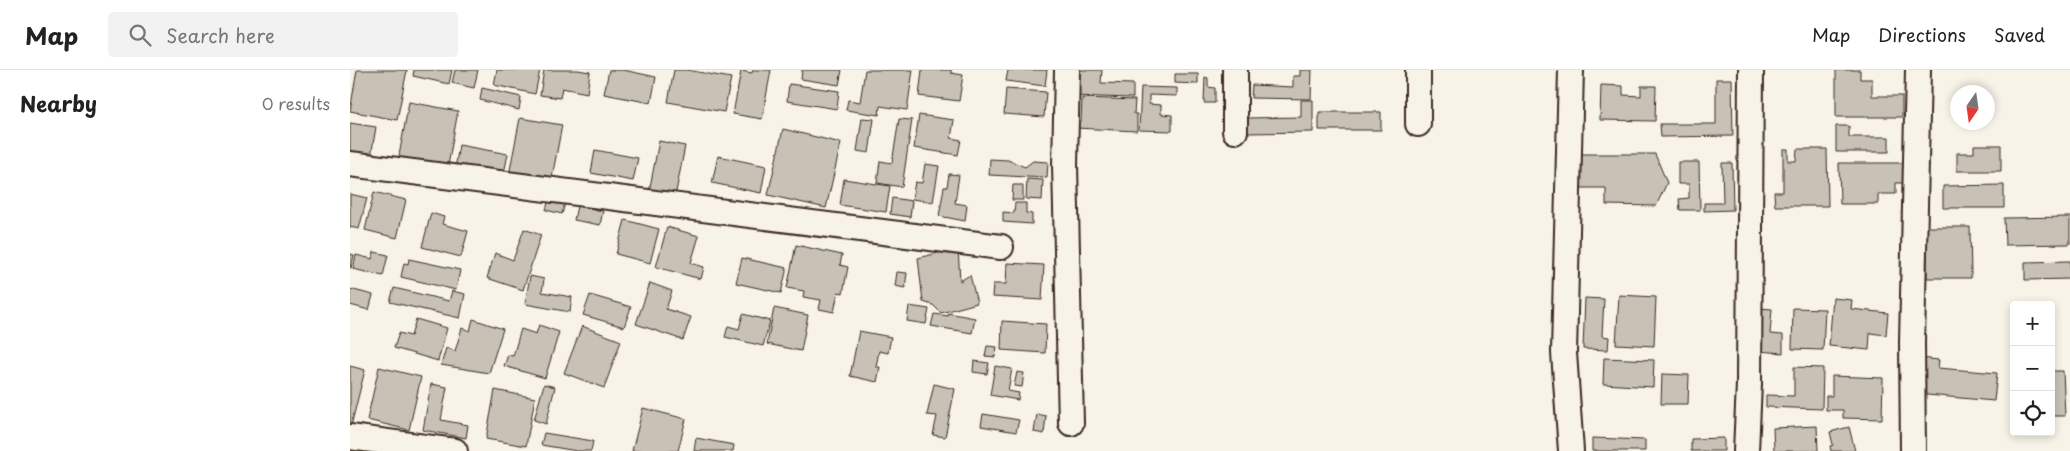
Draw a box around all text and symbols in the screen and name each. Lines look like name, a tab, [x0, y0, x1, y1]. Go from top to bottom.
search box	[108, 12, 458, 57]
text: Map	[25, 17, 78, 53]
icon: search	[126, 21, 154, 49]
text: Search here	[166, 21, 275, 49]
text: Map	[1812, 21, 1850, 48]
text: Directions	[1878, 21, 1966, 48]
text: Saved	[1994, 21, 2045, 48]
north arrow	[1950, 85, 1995, 130]
text: Nearby	[20, 87, 97, 119]
text: 0 results	[262, 91, 330, 115]
map controls	[2010, 301, 2055, 436]
button: +	[2010, 301, 2055, 346]
button: −	[2010, 346, 2055, 391]
button: locate	[2010, 391, 2055, 436]

